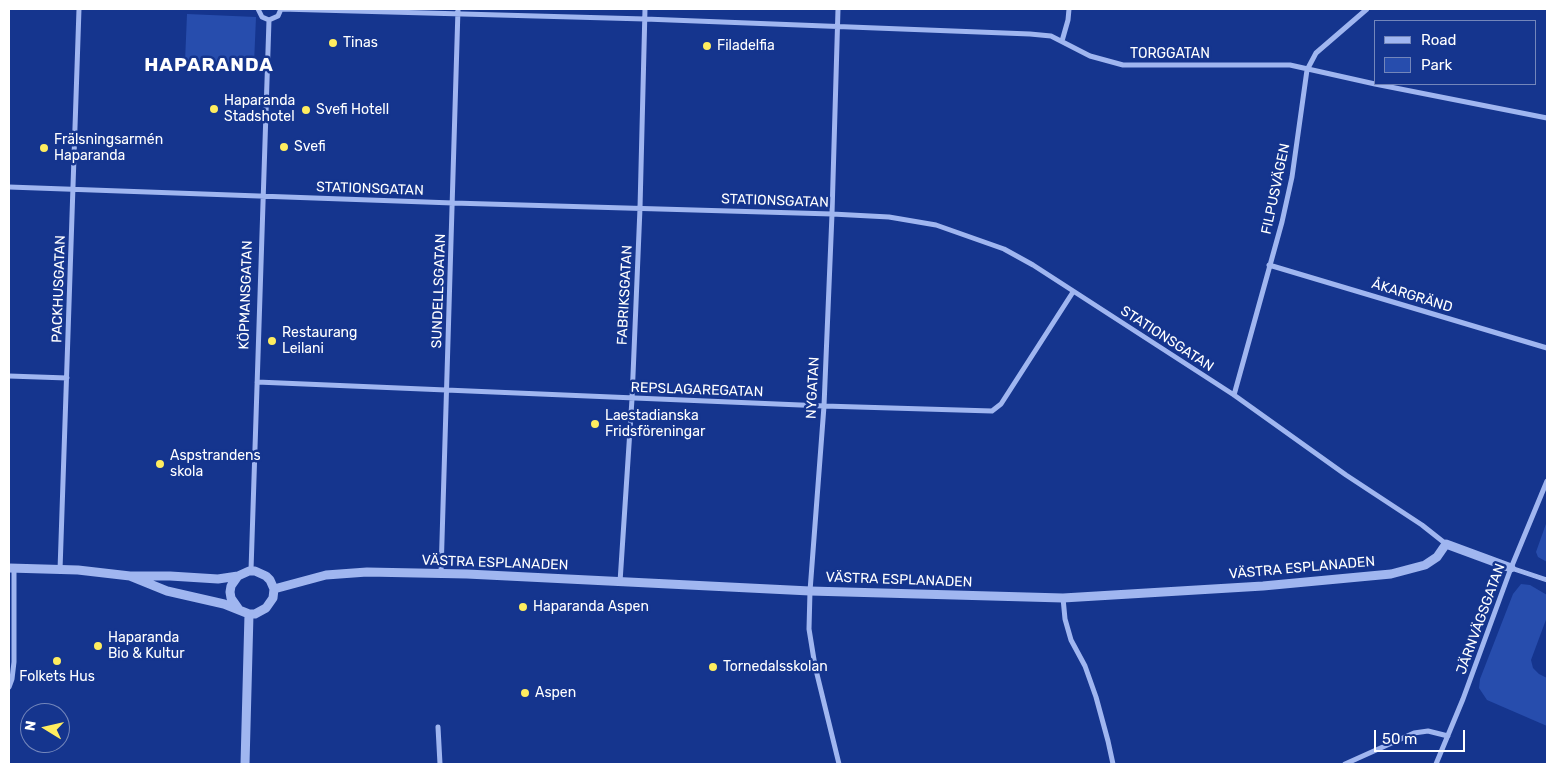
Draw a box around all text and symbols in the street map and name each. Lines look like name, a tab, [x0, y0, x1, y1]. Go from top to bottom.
legend	[1374, 20, 1536, 85]
text: Road	[1421, 31, 1457, 49]
place label: Tinas	[343, 35, 378, 51]
marker: Tinas	[327, 37, 339, 49]
place label: Filadelfia	[717, 38, 775, 54]
marker: Filadelfia	[701, 40, 713, 52]
street label: TORGGATAN	[1130, 46, 1210, 62]
district label: HAPARANDA	[143, 55, 275, 77]
text: Park	[1421, 56, 1452, 74]
place label: Haparanda Stadshotel	[224, 93, 295, 125]
place label: Svefi Hotell	[316, 102, 389, 118]
marker: Haparanda Stadshotel	[208, 103, 220, 115]
marker: Svefi Hotell	[300, 104, 312, 116]
place label: Frälsningsarmén Haparanda	[54, 132, 163, 164]
place label: Svefi	[294, 139, 326, 155]
marker: Svefi	[278, 141, 290, 153]
marker: Frälsningsarmén Haparanda	[38, 142, 50, 154]
street label: FILPUSVÄGEN	[1258, 142, 1294, 236]
street label: STATIONSGATAN	[316, 179, 424, 199]
street label: STATIONSGATAN	[721, 191, 829, 211]
street label: SUNDELLSGATAN	[429, 233, 449, 349]
street label: PACKHUSGATAN	[49, 235, 69, 343]
street label: KÖPMANSGATAN	[236, 240, 256, 350]
street label: FABRIKSGATAN	[614, 245, 636, 345]
street label: ÅKARGRÄND	[1369, 276, 1455, 316]
street label: STATIONSGATAN	[1117, 303, 1217, 375]
place label: Restaurang Leilani	[282, 325, 357, 358]
marker: Restaurang Leilani	[266, 335, 278, 347]
street label: NYGATAN	[803, 356, 823, 420]
street label: REPSLAGAREGATAN	[630, 379, 764, 401]
place label: Laestadianska Fridsföreningar	[605, 408, 705, 441]
marker: Laestadianska Fridsföreningar	[589, 418, 601, 430]
place label: Aspstrandens skola	[170, 448, 261, 481]
marker: Aspstrandens skola	[154, 458, 166, 470]
street label: VÄSTRA ESPLANADEN	[421, 552, 569, 574]
street label: VÄSTRA ESPLANADEN	[1228, 553, 1376, 583]
street label: JÄRNVÄGSGATAN	[1453, 561, 1509, 677]
street label: VÄSTRA ESPLANADEN	[825, 569, 973, 591]
place label: Haparanda Aspen	[533, 599, 649, 615]
marker: Haparanda Aspen	[517, 601, 529, 613]
place label: Haparanda Bio & Kultur	[108, 630, 185, 662]
marker: Haparanda Bio & Kultur	[92, 640, 104, 652]
marker: Folkets Hus	[51, 655, 63, 667]
place label: Tornedalsskolan	[723, 659, 828, 675]
marker: Tornedalsskolan	[707, 661, 719, 673]
place label: Folkets Hus	[19, 669, 95, 685]
place label: Aspen	[535, 685, 576, 701]
marker: Aspen	[519, 687, 531, 699]
north arrow	[20, 703, 70, 753]
text: N	[21, 719, 40, 732]
scale bar	[1376, 720, 1467, 752]
text: 50 m	[1382, 730, 1417, 748]

